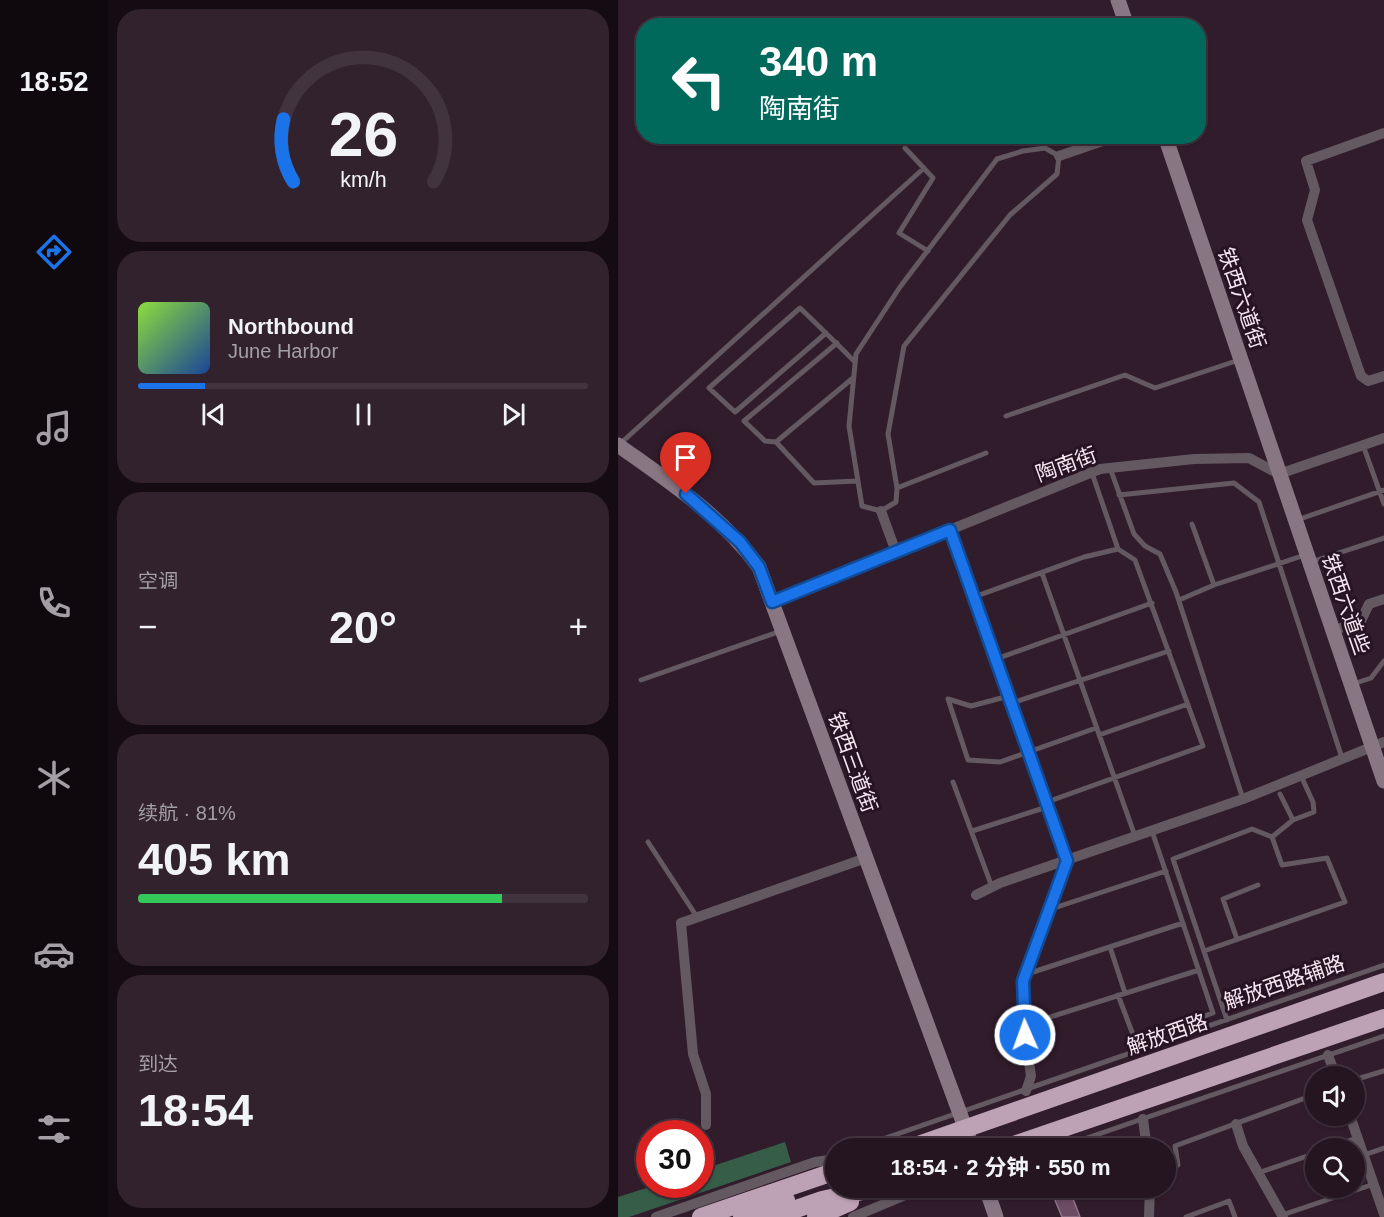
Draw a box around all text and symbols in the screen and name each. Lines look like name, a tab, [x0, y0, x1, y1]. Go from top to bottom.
text: 340 m	[759, 38, 878, 85]
icon: left	[660, 42, 738, 120]
text: 18:52	[19, 67, 89, 97]
text: 陶南街	[759, 94, 840, 124]
text: 26	[328, 100, 398, 169]
text: km/h	[340, 169, 386, 193]
icon: directions	[33, 231, 75, 273]
street label: 铁西六道街	[1214, 245, 1270, 351]
text: Northbound	[228, 314, 354, 339]
text: June Harbor	[228, 340, 338, 362]
icon: previous	[197, 398, 230, 431]
icon: pause	[347, 398, 380, 431]
icon: next	[497, 398, 530, 431]
icon: music	[33, 407, 75, 449]
pin	[660, 432, 711, 494]
icon: arrive	[669, 441, 702, 474]
street label: 陶南街	[1032, 442, 1100, 486]
street label: 铁西六道些	[1318, 551, 1374, 657]
text: 空调	[138, 570, 178, 592]
icon: phone	[33, 582, 75, 624]
text: 20°	[329, 602, 397, 653]
text: −	[138, 608, 157, 645]
text: +	[569, 608, 588, 645]
street label: 铁西三道街	[824, 709, 882, 815]
icon: climate	[33, 757, 75, 799]
text: 续航 · 81%	[138, 802, 236, 824]
text: 405 km	[138, 834, 291, 885]
icon: car	[33, 933, 75, 975]
street label: 解放西路辅路	[1221, 951, 1347, 1013]
position arrow	[993, 1003, 1057, 1067]
street label: 解放西路	[1124, 1009, 1210, 1059]
text: 到达	[138, 1053, 178, 1075]
map controls	[1305, 1066, 1365, 1198]
button: sound	[1305, 1066, 1365, 1126]
text: 18:54	[138, 1085, 253, 1136]
icon: filters	[33, 1108, 75, 1150]
speed limit sign: 30	[636, 1120, 714, 1198]
button: search	[1305, 1138, 1365, 1198]
text: 18:54 · 2 分钟 · 550 m	[890, 1155, 1111, 1180]

